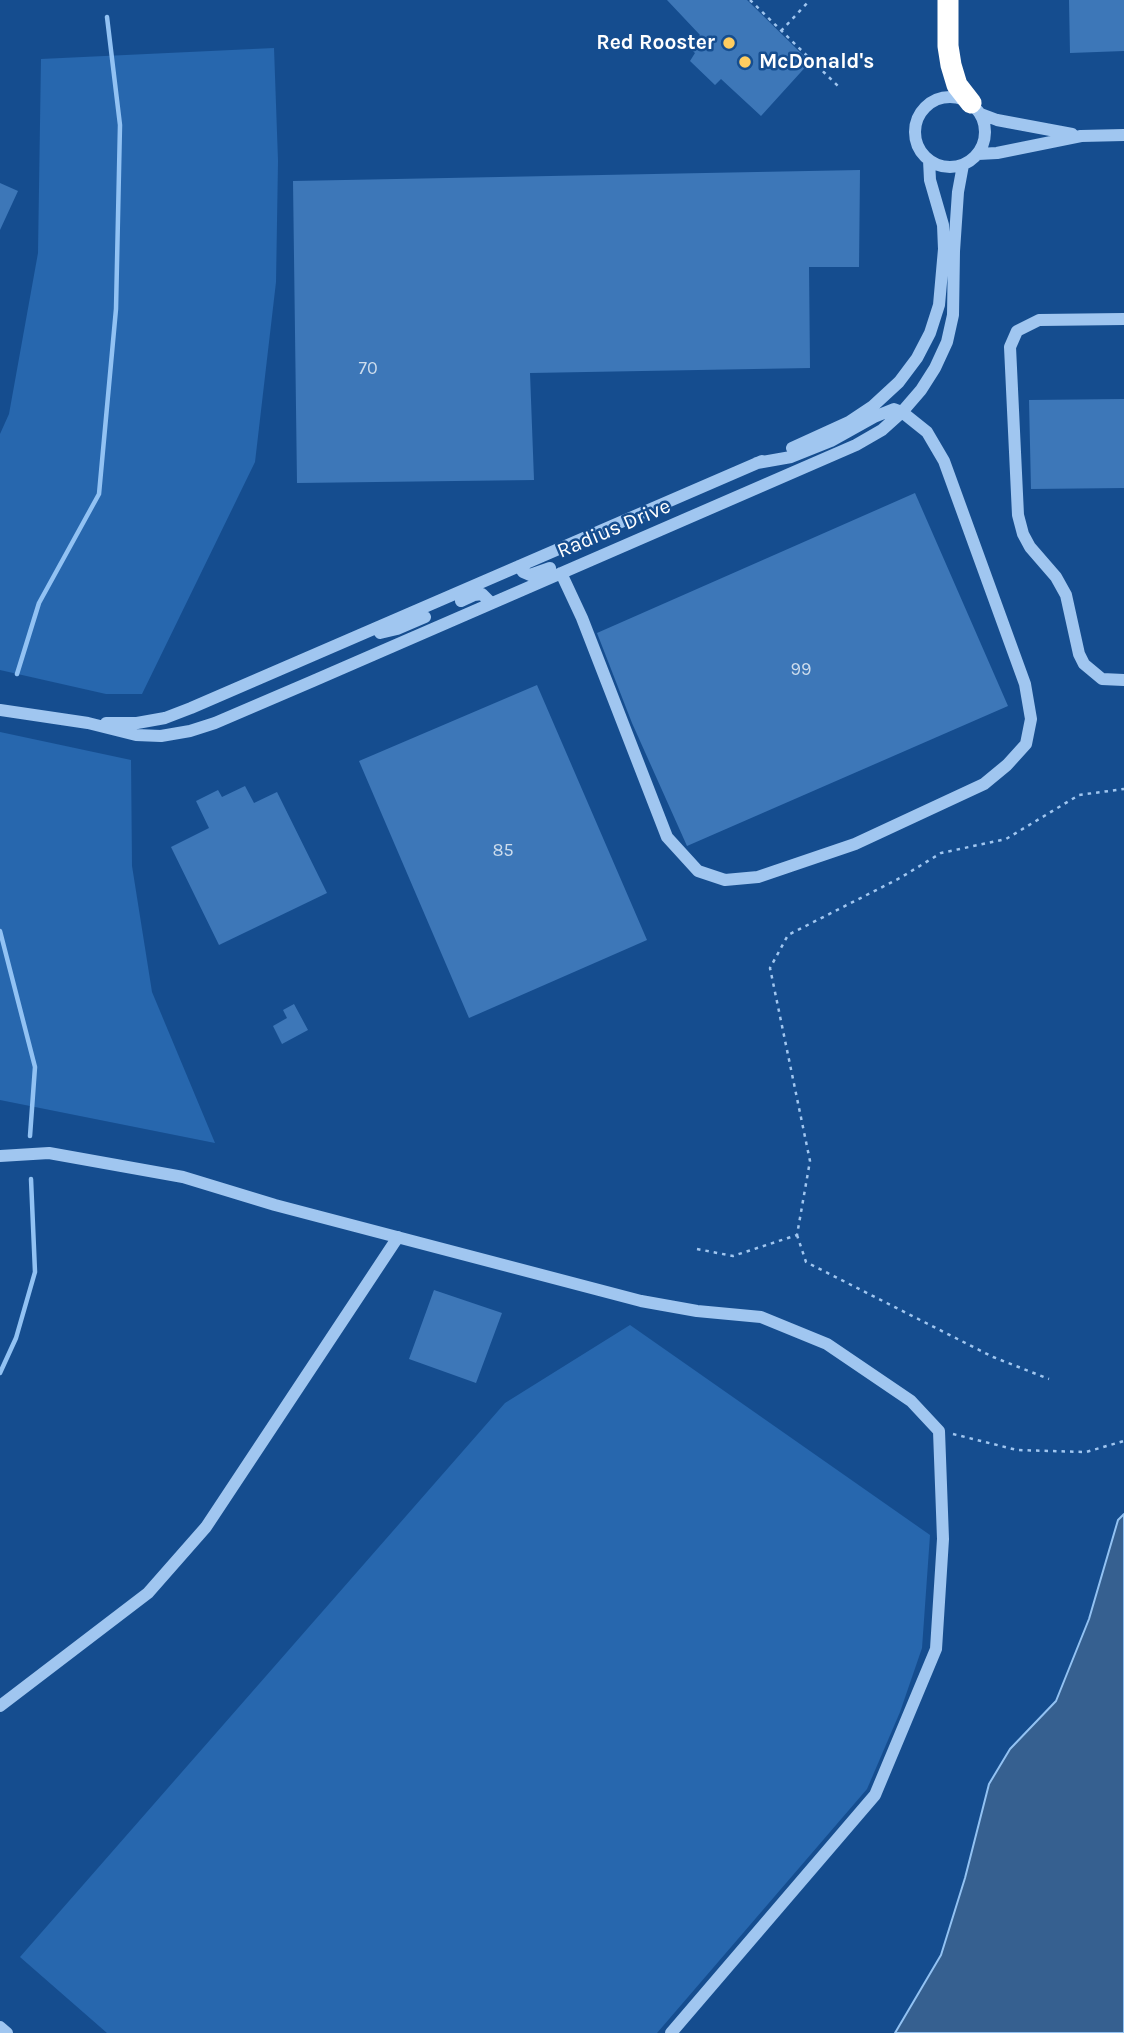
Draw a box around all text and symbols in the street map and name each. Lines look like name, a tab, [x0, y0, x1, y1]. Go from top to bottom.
place label: Red Rooster	[596, 30, 715, 56]
marker: Red Rooster	[721, 35, 737, 51]
place label: McDonald's	[759, 49, 874, 75]
marker: McDonald's	[737, 54, 753, 70]
house number: 70	[358, 358, 378, 380]
street label: Radius Drive	[553, 494, 675, 564]
house number: 99	[791, 659, 811, 681]
house number: 85	[492, 840, 514, 862]

